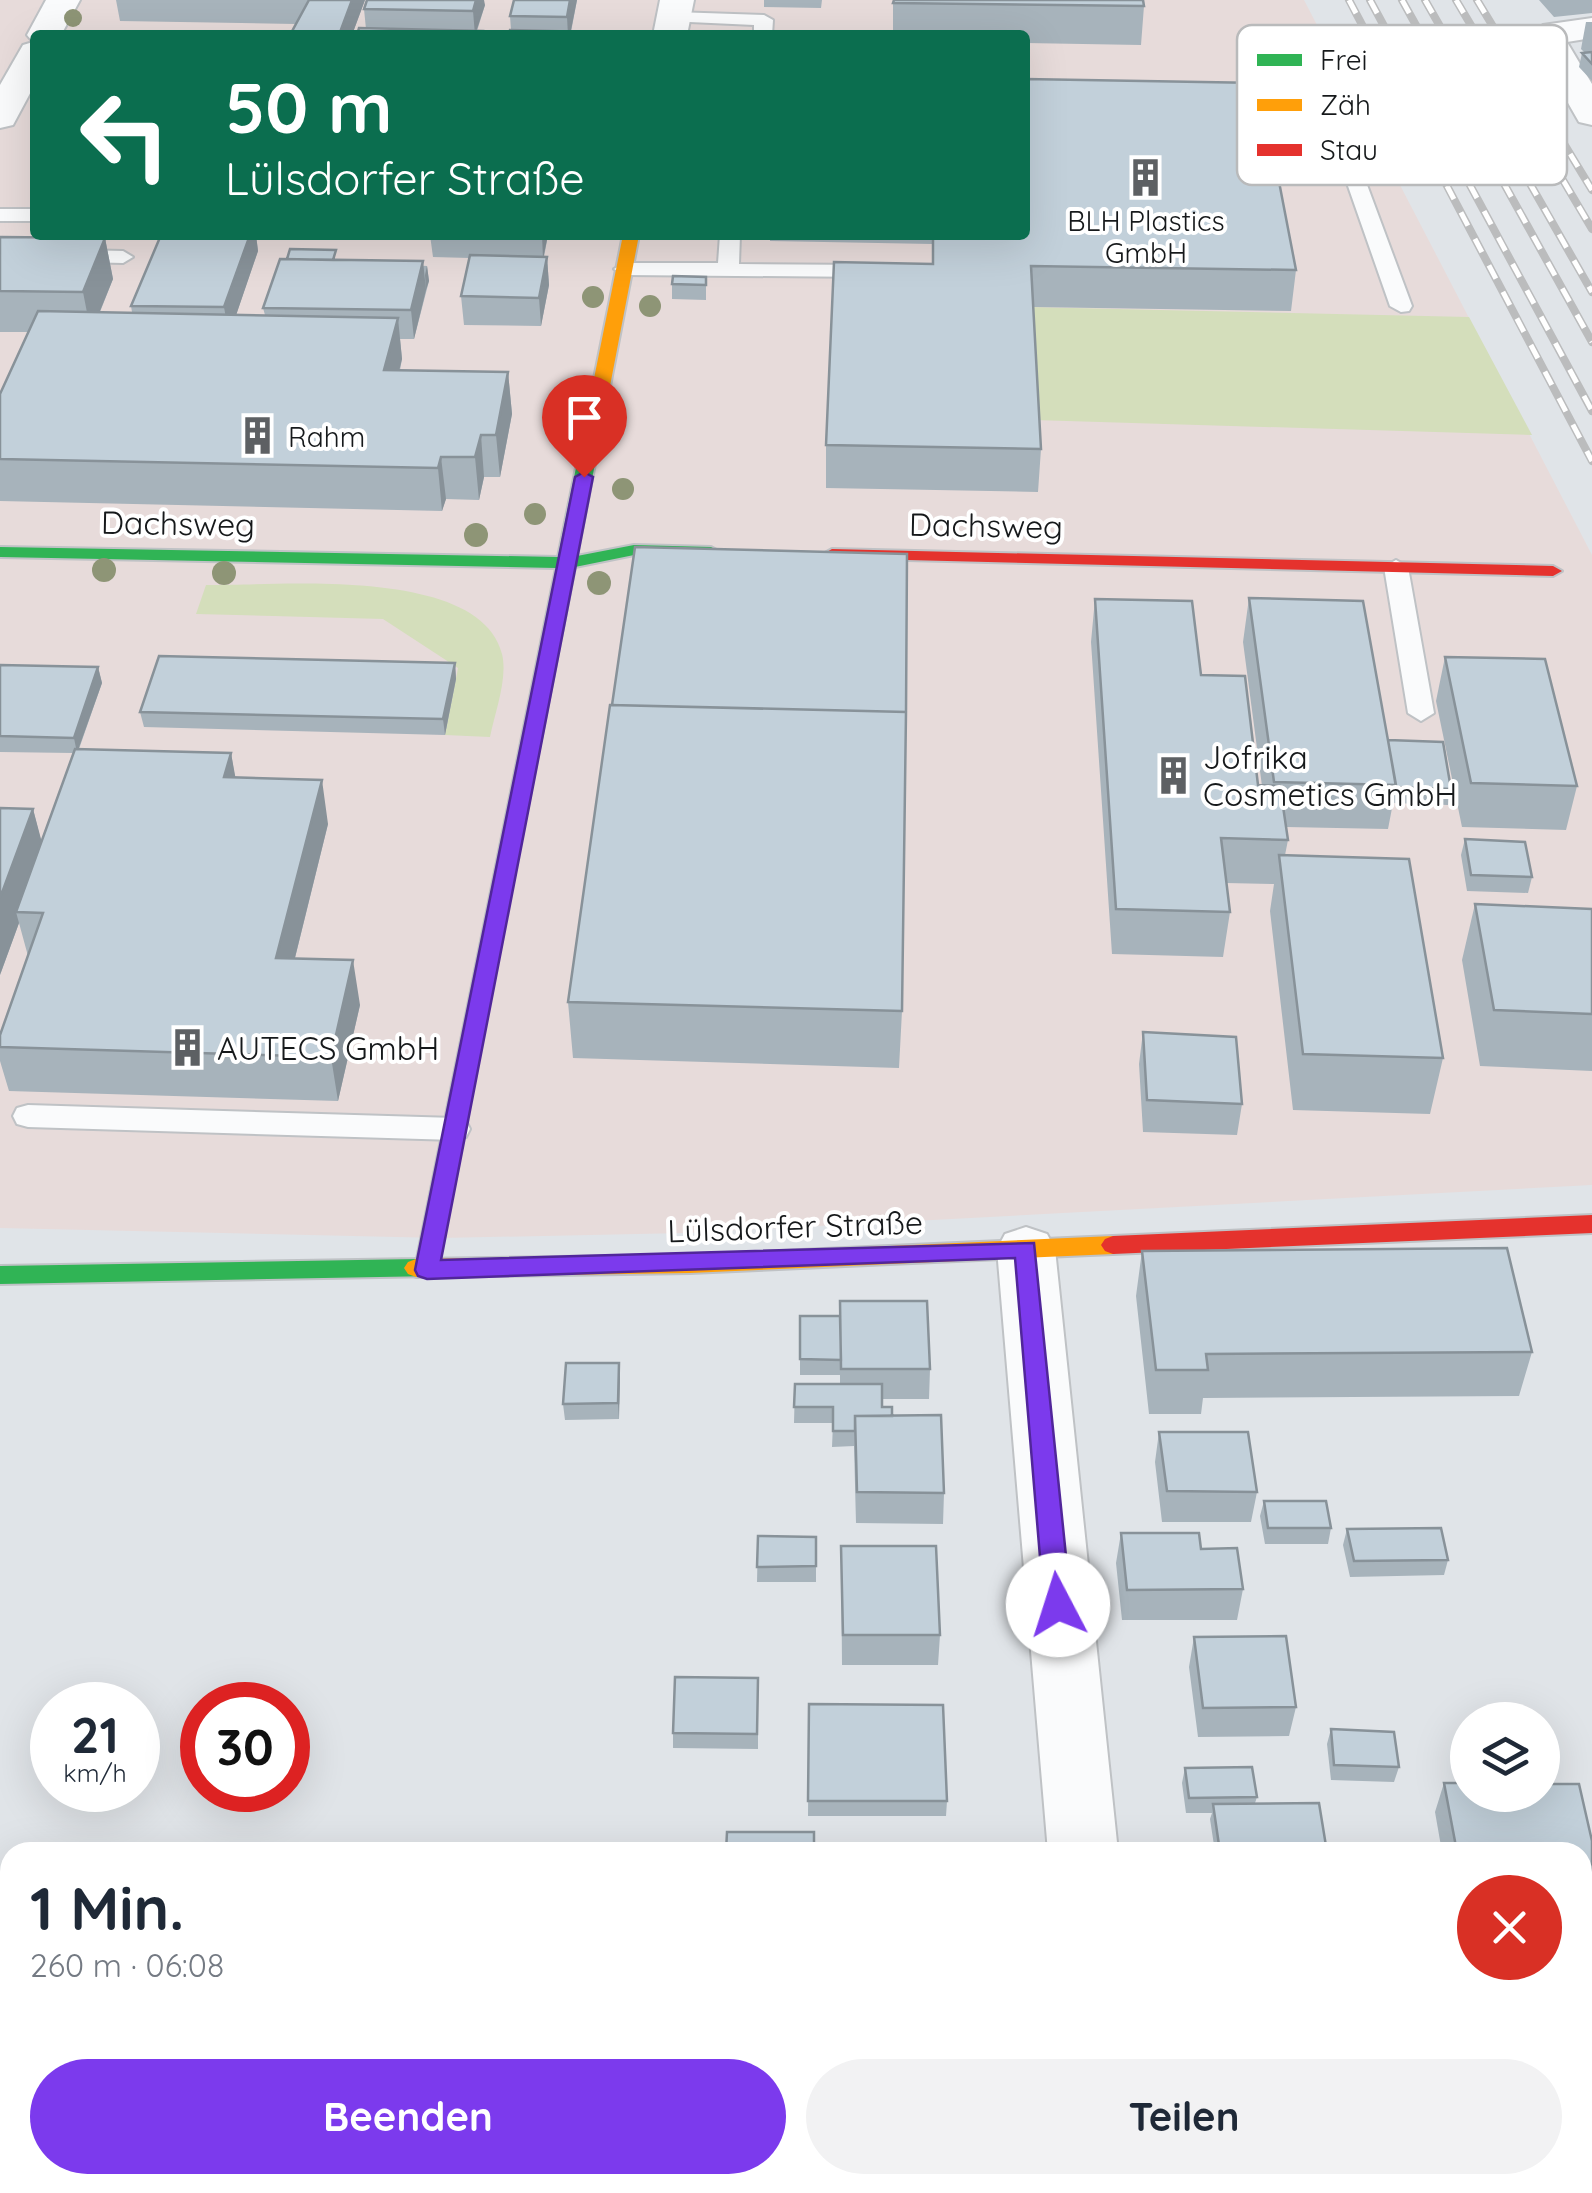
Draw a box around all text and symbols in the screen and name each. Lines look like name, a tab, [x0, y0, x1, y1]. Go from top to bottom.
legend	[1237, 25, 1567, 185]
text: Frei	[1320, 42, 1368, 77]
text: 50 m	[225, 63, 392, 151]
icon: left	[60, 70, 190, 200]
text: Zäh	[1320, 87, 1371, 122]
text: Stau	[1320, 132, 1378, 167]
text: Lülsdorfer Straße	[225, 150, 585, 206]
building icon: BLH Plastics GmbH	[1125, 157, 1167, 199]
place label: BLH Plastics GmbH	[1067, 203, 1225, 270]
pin	[542, 375, 627, 478]
icon: arrive	[557, 390, 612, 445]
building icon: Rahm	[237, 415, 279, 457]
place label: Rahm	[288, 419, 365, 454]
street label: Dachsweg	[101, 502, 255, 544]
street label: Dachsweg	[909, 504, 1063, 546]
place label: Jofrika Cosmetics GmbH	[1203, 737, 1457, 814]
building icon: Jofrika Cosmetics GmbH	[1152, 754, 1194, 796]
building icon: AUTECS GmbH	[166, 1027, 208, 1069]
place label: AUTECS GmbH	[217, 1028, 439, 1068]
street label: Lülsdorfer Straße	[667, 1202, 923, 1250]
position arrow	[1006, 1553, 1110, 1657]
speed limit sign: 30	[180, 1682, 310, 1812]
map controls	[1450, 1702, 1560, 1812]
button: layers	[1450, 1702, 1560, 1812]
text: 21	[71, 1703, 119, 1766]
text: km/h	[63, 1757, 127, 1788]
text: 1 Min.	[30, 1870, 184, 1945]
button: close	[1457, 1875, 1562, 1980]
text: 260 m · 06:08	[30, 1945, 224, 1985]
button: Beenden	[30, 2059, 786, 2174]
button: Teilen	[806, 2059, 1562, 2174]

